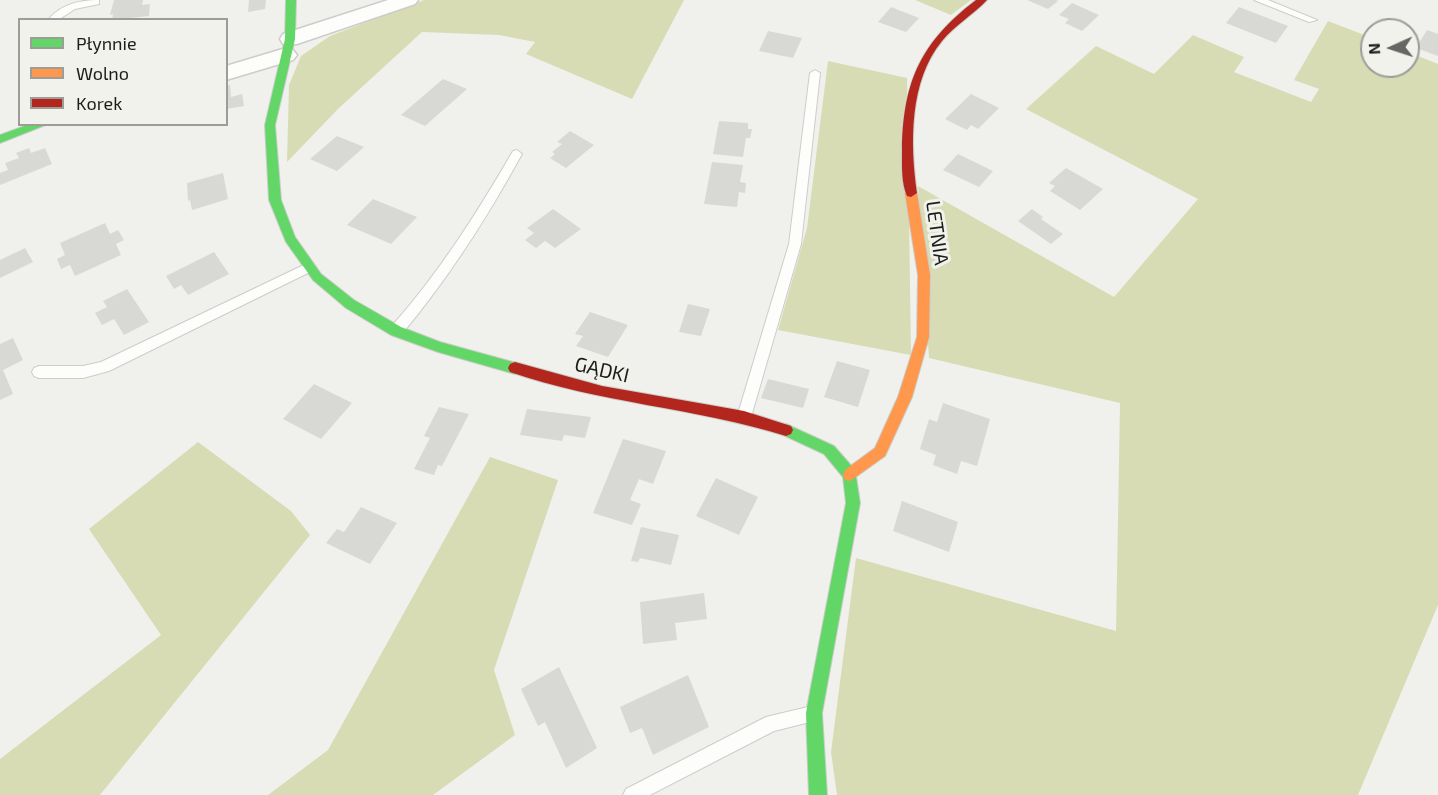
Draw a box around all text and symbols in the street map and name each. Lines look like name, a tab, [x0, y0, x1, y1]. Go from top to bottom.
legend	[18, 18, 228, 126]
north arrow	[1360, 18, 1420, 78]
text: Płynnie	[76, 32, 137, 54]
text: N	[1364, 43, 1383, 55]
text: Wolno	[76, 62, 129, 84]
text: Korek	[76, 92, 122, 114]
street label: LETNIA	[921, 199, 953, 267]
street label: GĄDKI	[572, 352, 632, 388]

